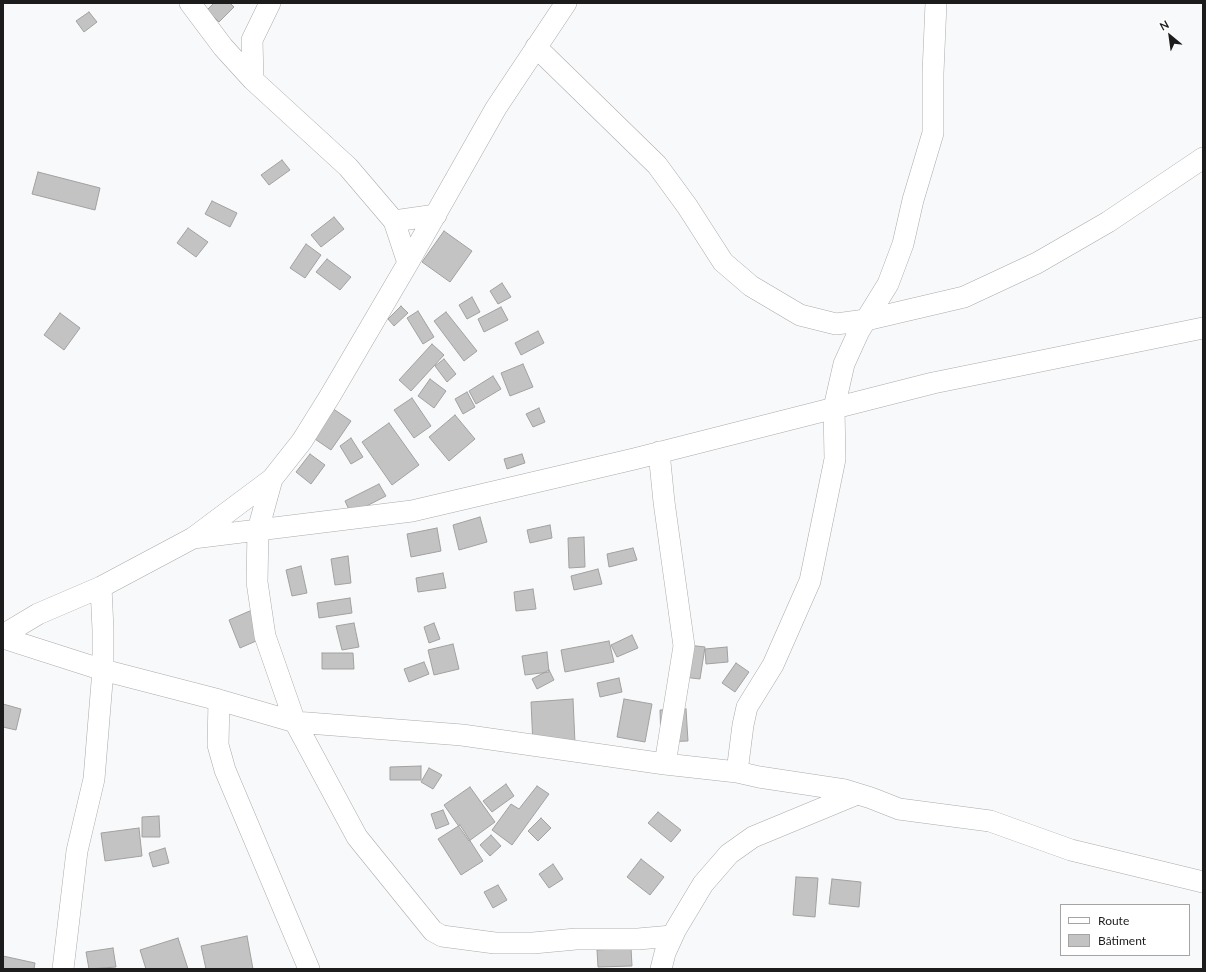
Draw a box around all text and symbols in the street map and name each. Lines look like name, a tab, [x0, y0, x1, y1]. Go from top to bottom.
north arrow	[1150, 16, 1190, 56]
text: N	[1157, 17, 1171, 33]
legend	[1060, 904, 1190, 956]
text: Route	[1098, 913, 1129, 928]
text: Bâtiment	[1098, 933, 1146, 948]

